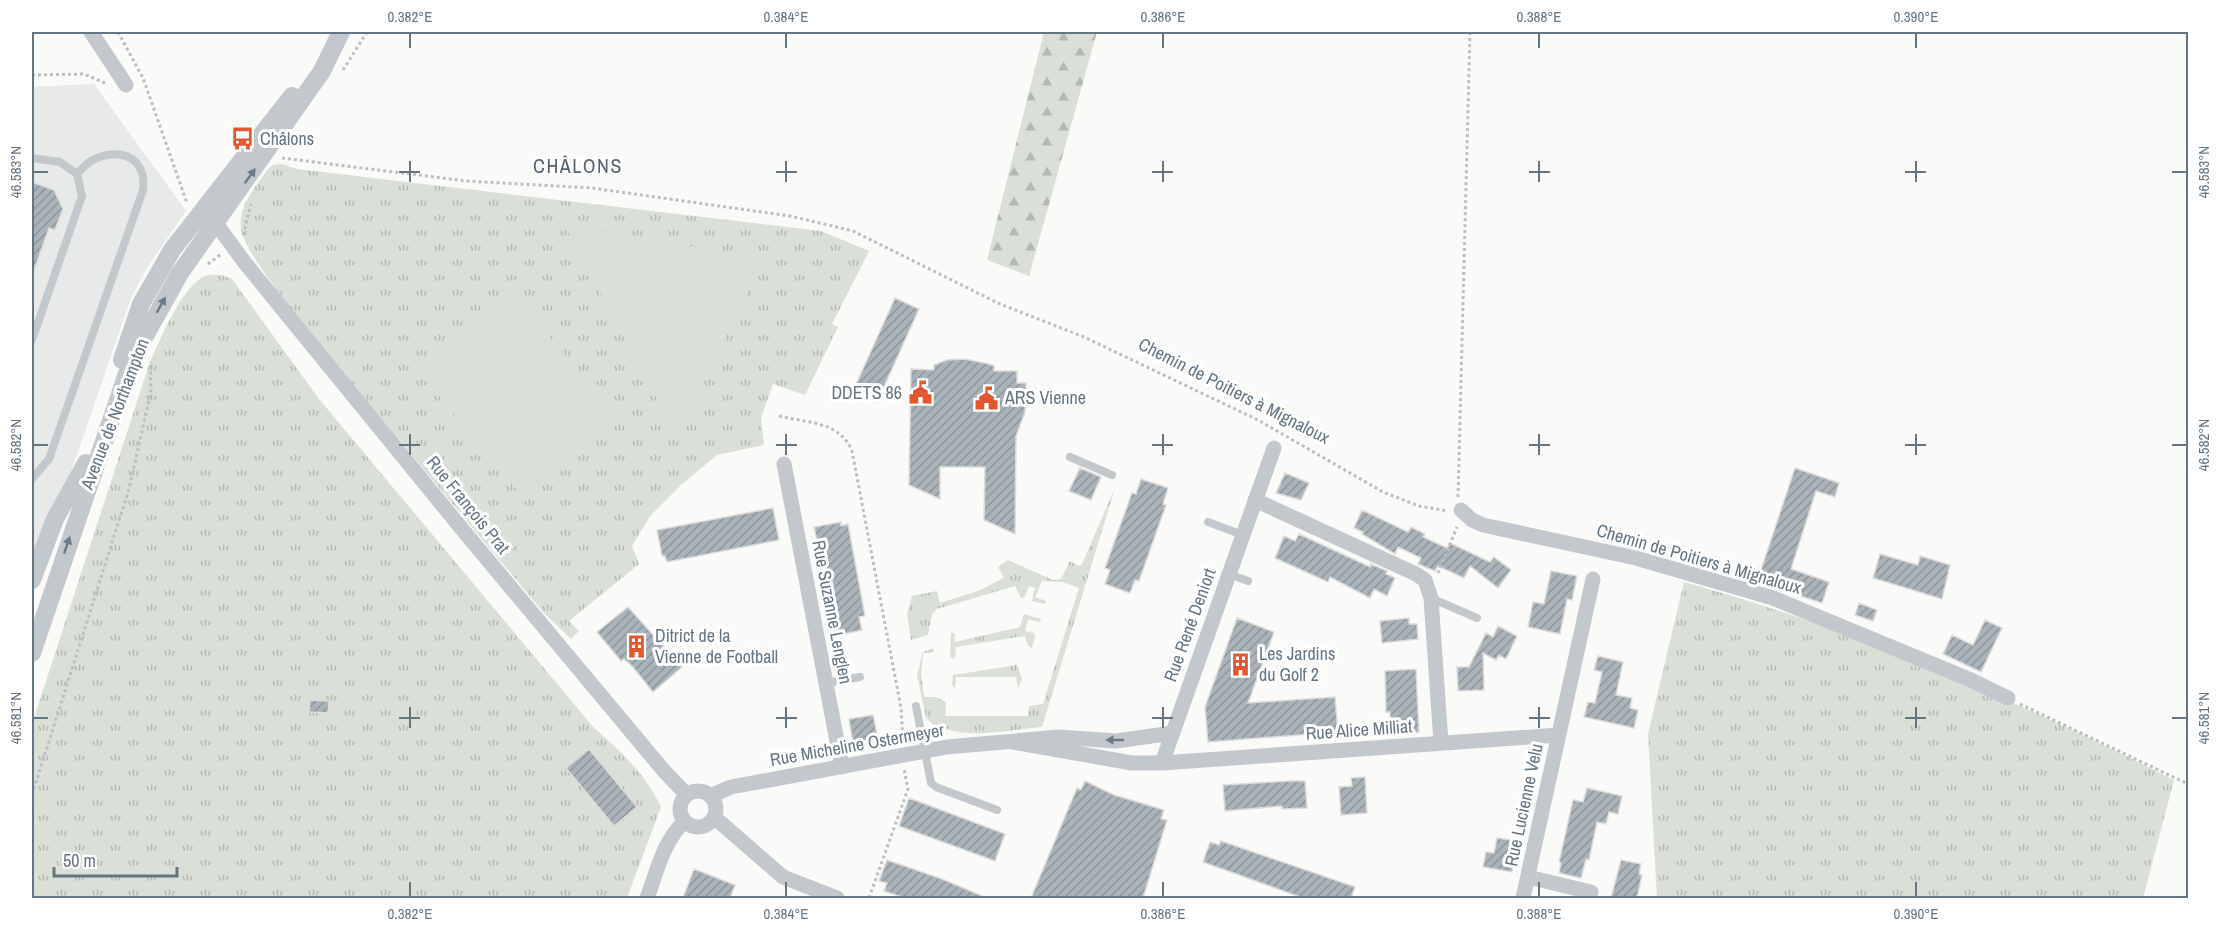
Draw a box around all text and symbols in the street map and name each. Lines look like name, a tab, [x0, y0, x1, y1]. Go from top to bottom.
text: 0.382°E	[388, 6, 433, 27]
text: 0.384°E	[764, 6, 809, 27]
text: 0.386°E	[1141, 6, 1186, 27]
text: 0.388°E	[1517, 6, 1562, 27]
text: 0.390°E	[1894, 6, 1939, 27]
bus stop icon: Châlons	[229, 126, 255, 152]
place label: Châlons	[260, 126, 314, 151]
text: 46.583°N	[5, 146, 26, 198]
text: 46.583°N	[2193, 146, 2214, 198]
district label: CHÂLONS	[533, 152, 623, 179]
one-way arrow	[244, 168, 256, 184]
one-way arrow	[156, 297, 166, 314]
street label: Chemin de Poitiers à Mignaloux	[1134, 331, 1335, 450]
street label: Avenue de Northampton	[74, 335, 155, 494]
place label: DDETS 86	[831, 380, 902, 405]
public building icon: DDETS 86	[907, 380, 933, 406]
public building icon: ARS Vienne	[974, 385, 1000, 411]
place label: ARS Vienne	[1004, 385, 1086, 410]
text: 46.582°N	[5, 419, 26, 471]
text: 46.582°N	[2193, 419, 2214, 471]
street label: Rue François Prat	[421, 450, 516, 559]
street label: Chemin de Poitiers à Mignaloux	[1594, 517, 1805, 600]
one-way arrow	[62, 536, 72, 554]
street label: Rue Suzanne Lenglen	[806, 538, 859, 686]
street label: Rue René Deniort	[1157, 565, 1222, 685]
place label: Ditrict de la Vienne de Football	[655, 623, 778, 669]
building icon: Ditrict de la Vienne de Football	[624, 633, 650, 659]
place label: Les Jardins du Golf 2	[1259, 641, 1335, 687]
building icon: Les Jardins du Golf 2	[1228, 651, 1254, 677]
text: 46.581°N	[5, 692, 26, 744]
text: 46.581°N	[2193, 692, 2214, 744]
street label: Rue Alice Milliat	[1305, 713, 1413, 746]
street label: Rue Micheline Ostermeyer	[768, 717, 946, 772]
one-way arrow	[1105, 735, 1124, 745]
street label: Rue Lucienne Velu	[1498, 741, 1549, 869]
scale bar	[54, 840, 177, 878]
text: 50 m	[63, 848, 96, 873]
text: 0.382°E	[388, 903, 433, 924]
text: 0.384°E	[764, 903, 809, 924]
text: 0.386°E	[1141, 903, 1186, 924]
text: 0.388°E	[1517, 903, 1562, 924]
text: 0.390°E	[1894, 903, 1939, 924]

